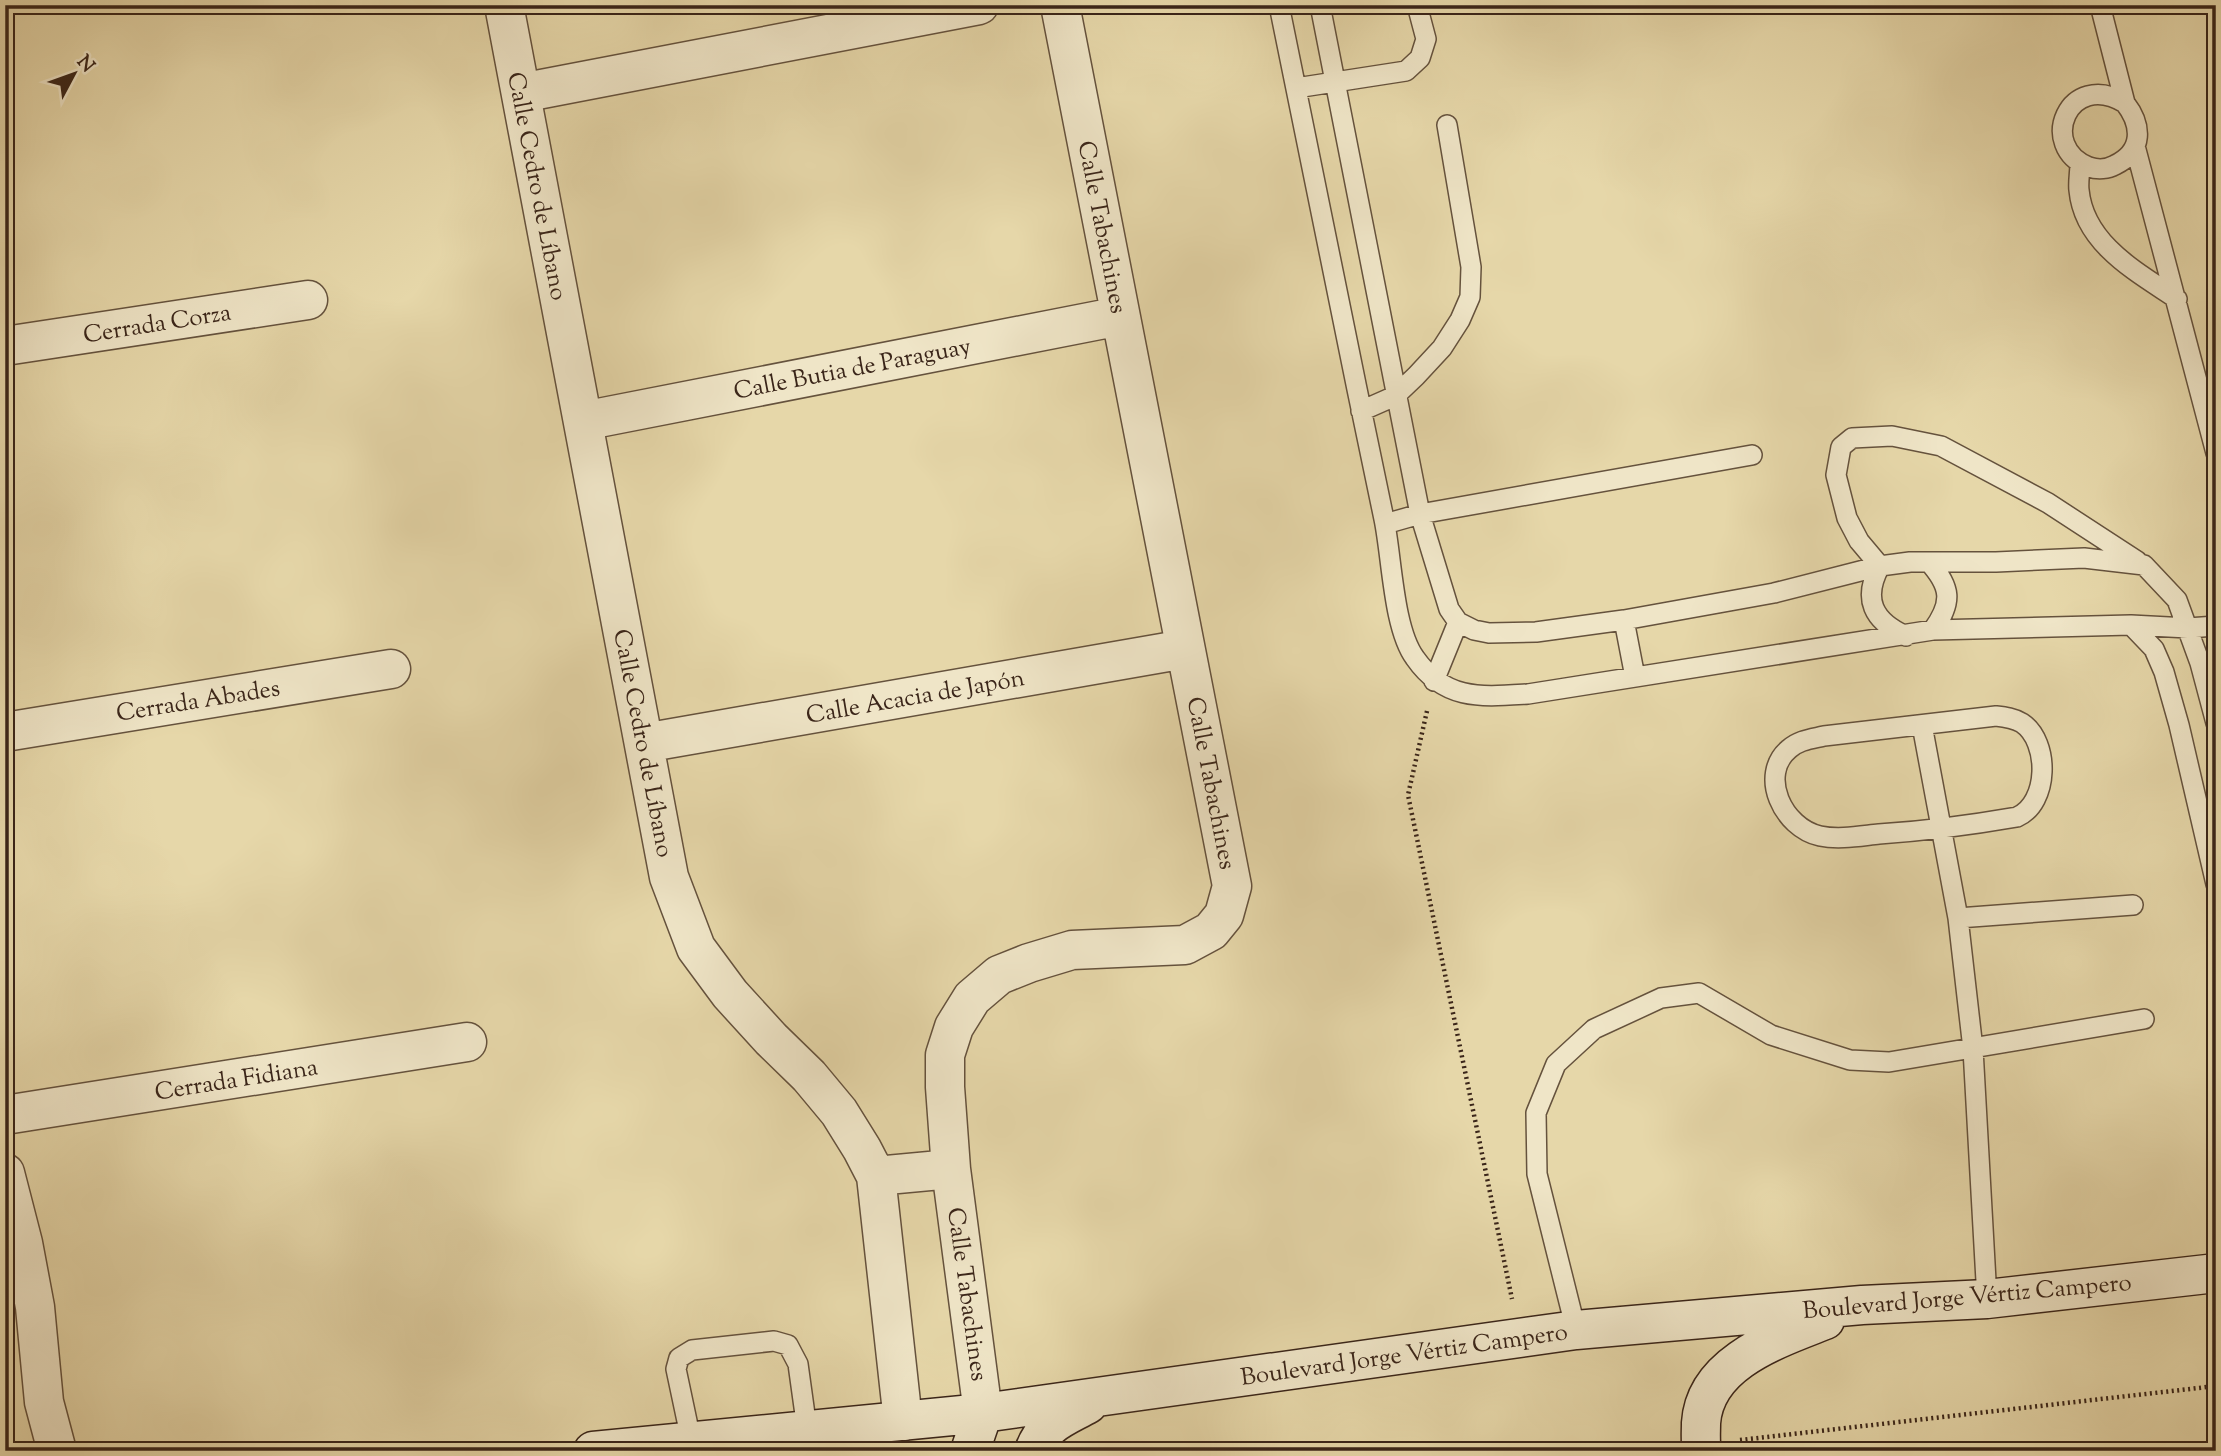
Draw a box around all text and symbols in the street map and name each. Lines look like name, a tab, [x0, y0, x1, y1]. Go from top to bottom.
north arrow	[38, 38, 108, 108]
text: N	[70, 50, 100, 79]
street label: Calle Cedro de Líbano	[497, 69, 575, 303]
street label: Calle Tabachines	[1068, 138, 1134, 317]
street label: Cerrada Corza	[81, 297, 234, 353]
street label: Calle Butia de Paraguay	[731, 330, 974, 410]
street label: Calle Cedro de Líbano	[603, 626, 681, 860]
street label: Calle Acacia de Japón	[803, 662, 1027, 734]
street label: Cerrada Abades	[114, 672, 283, 732]
street label: Calle Tabachines	[1177, 694, 1243, 873]
street label: Cerrada Fidiana	[152, 1051, 320, 1111]
street label: Calle Tabachines	[937, 1205, 995, 1383]
street label: Boulevard Jorge Vértiz Campero	[1801, 1267, 2133, 1329]
street label: Boulevard Jorge Vértiz Campero	[1239, 1316, 1570, 1396]

